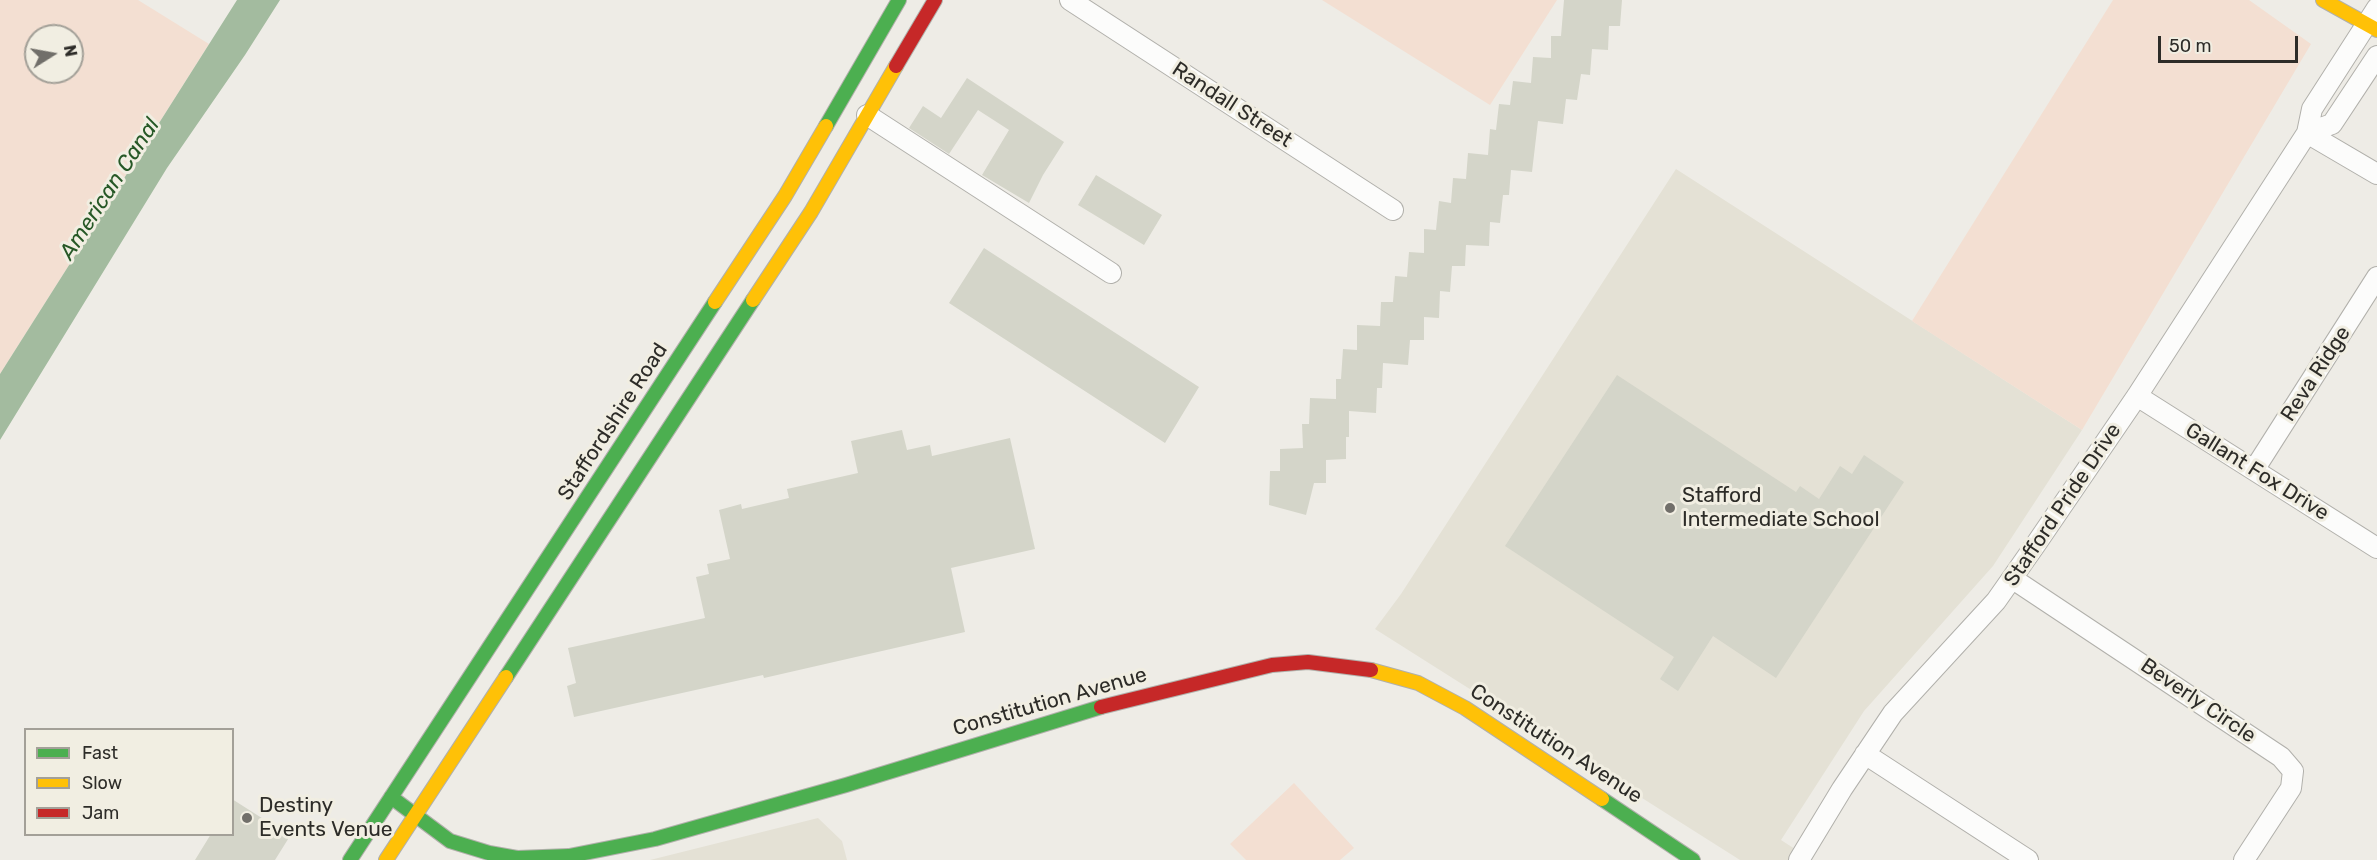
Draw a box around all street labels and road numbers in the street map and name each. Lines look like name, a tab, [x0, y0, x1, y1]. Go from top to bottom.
street label: Randall Street	[1167, 57, 1297, 153]
street label: Reva Ridge	[2276, 322, 2356, 426]
street label: Staffordshire Road	[553, 339, 673, 505]
street label: Gallant Fox Drive	[2181, 418, 2333, 526]
street label: Stafford Pride Drive	[1999, 419, 2127, 591]
street label: Beverly Circle	[2136, 653, 2260, 749]
street label: Constitution Avenue	[950, 662, 1150, 742]
street label: Constitution Avenue	[1465, 679, 1647, 809]

